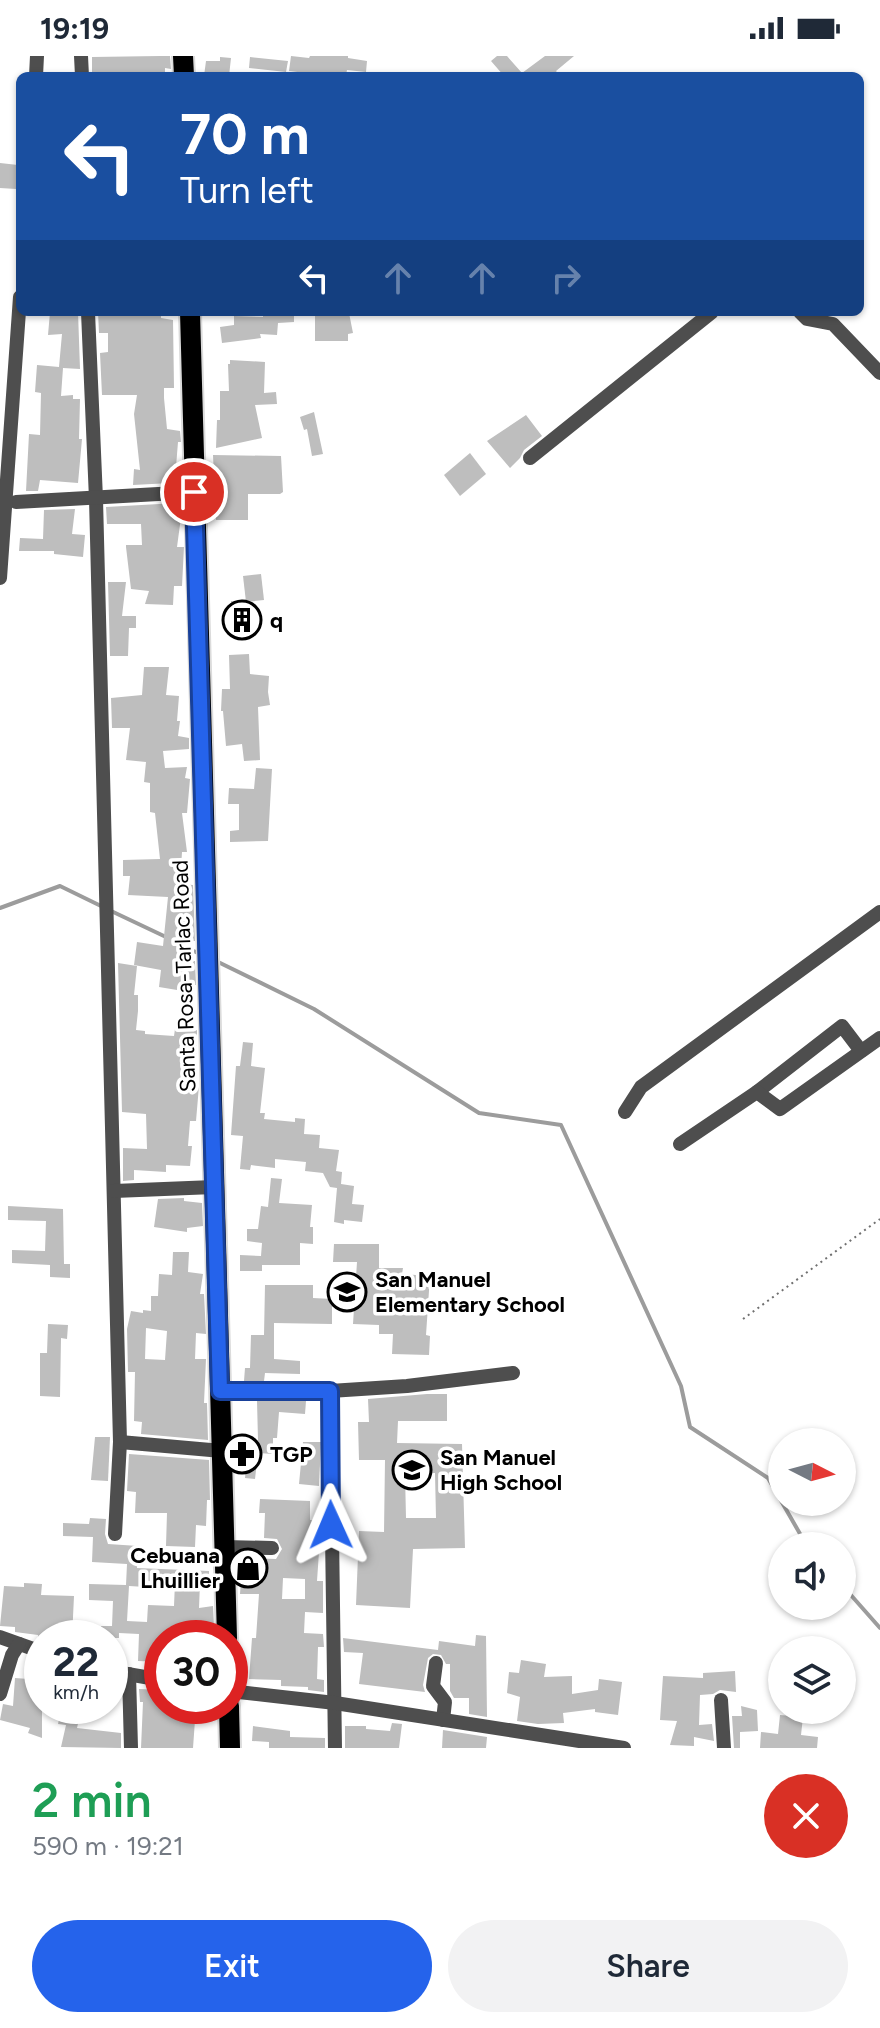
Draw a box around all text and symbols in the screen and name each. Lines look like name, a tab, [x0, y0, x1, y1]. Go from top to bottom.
text: 19:19	[40, 10, 109, 47]
text: 70 m	[180, 101, 310, 168]
icon: left	[48, 104, 152, 208]
text: Turn left	[180, 169, 314, 212]
icon: left	[292, 256, 336, 300]
icon: ahead	[376, 256, 420, 300]
icon: ahead	[460, 256, 504, 300]
icon: right	[544, 256, 588, 300]
pin	[160, 458, 228, 526]
icon: arrive	[172, 470, 216, 514]
building icon: q	[221, 599, 263, 641]
place label: q	[270, 607, 283, 634]
street label: Santa Rosa-Tarlac Road	[166, 859, 202, 1093]
place label: San Manuel Elementary School	[375, 1266, 565, 1318]
school or university icon: San Manuel Elementary School	[326, 1271, 368, 1313]
north arrow	[768, 1428, 856, 1516]
map controls	[768, 1428, 856, 1724]
pharmacy icon: TGP	[221, 1433, 263, 1475]
place label: TGP	[270, 1441, 312, 1468]
place label: San Manuel High School	[440, 1444, 562, 1496]
school or university icon: San Manuel High School	[391, 1449, 433, 1491]
position arrow	[289, 1483, 373, 1567]
button: sound	[768, 1532, 856, 1620]
place label: Cebuana Lhuillier	[130, 1542, 221, 1594]
shop icon: Cebuana Lhuillier	[227, 1547, 269, 1589]
speed limit sign: 30	[144, 1620, 248, 1724]
button: layers	[768, 1636, 856, 1724]
text: 22	[53, 1638, 99, 1686]
text: km/h	[53, 1680, 99, 1704]
text: 2 min	[32, 1771, 152, 1829]
button: close	[764, 1774, 848, 1858]
text: 590 m · 19:21	[32, 1830, 184, 1862]
button: Exit	[32, 1920, 432, 2012]
button: Share	[448, 1920, 848, 2012]

